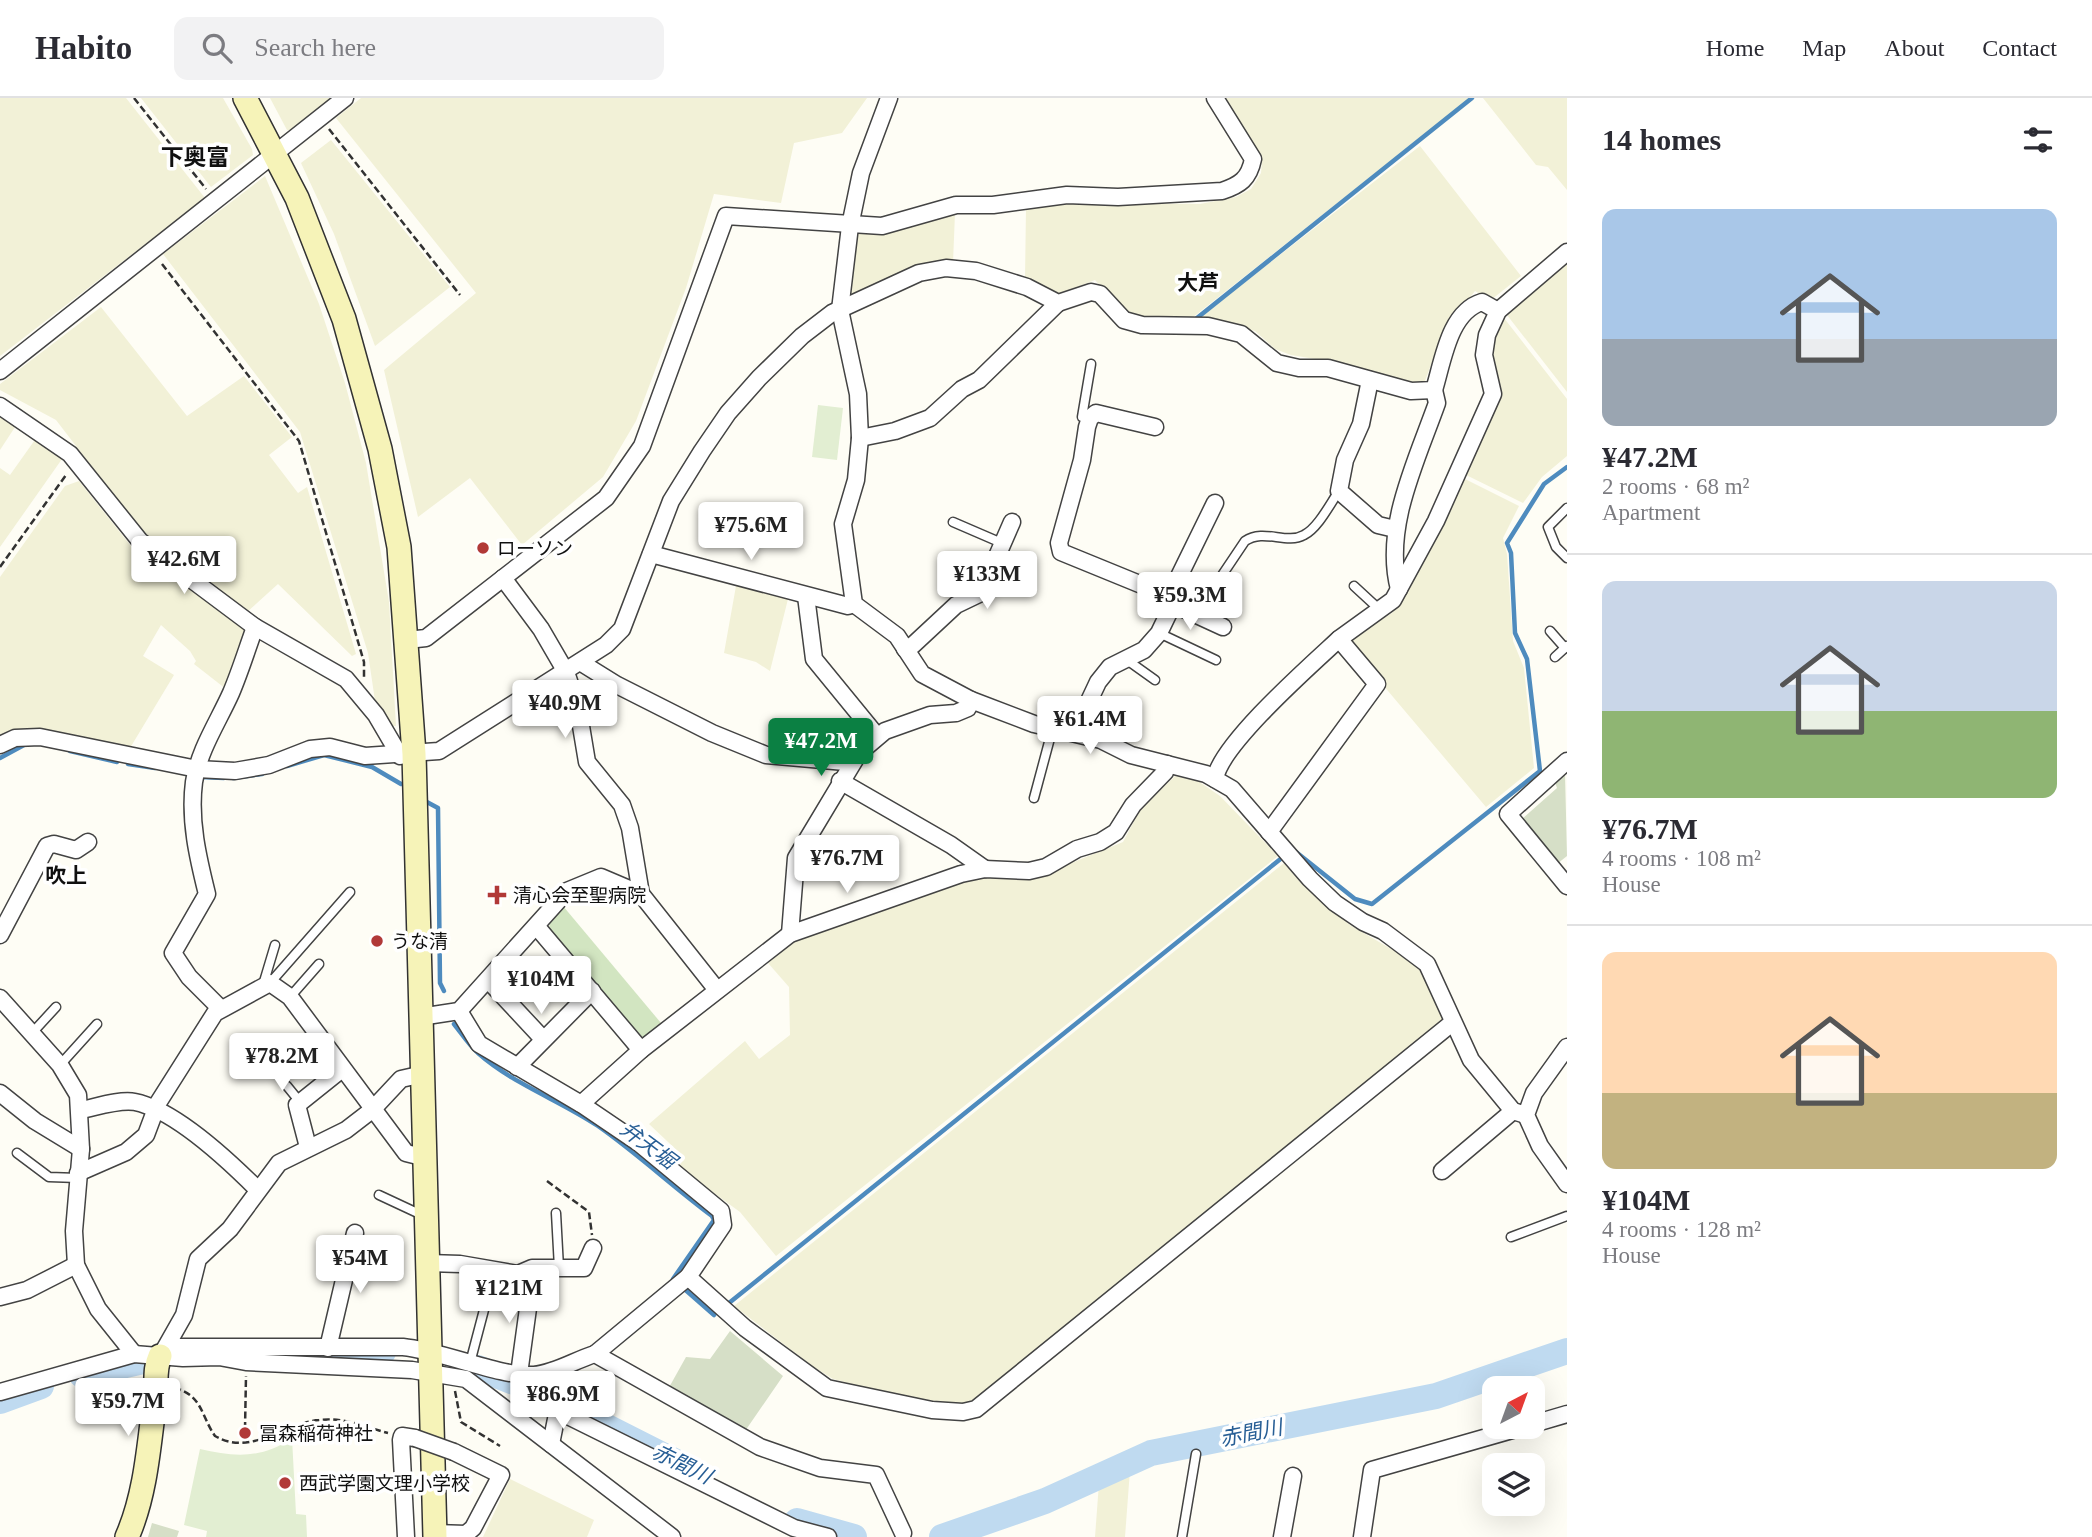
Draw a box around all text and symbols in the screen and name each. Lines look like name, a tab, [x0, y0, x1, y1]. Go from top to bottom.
search box	[174, 17, 664, 80]
icon: search	[198, 29, 236, 67]
text: Habito	[35, 30, 132, 66]
text: Search here	[254, 33, 376, 62]
text: Home	[1706, 35, 1764, 61]
text: Map	[1802, 35, 1846, 61]
text: About	[1884, 35, 1944, 61]
text: Contact	[1982, 35, 2057, 61]
icon: filters	[2019, 121, 2057, 159]
text: 14 homes	[1602, 123, 1721, 156]
district label: 下奥富	[161, 145, 230, 170]
icon: home	[1767, 255, 1893, 381]
district label: 大芦	[1177, 271, 1219, 295]
text: ¥47.2M	[1602, 440, 1698, 473]
text: 2 rooms · 68 m²	[1602, 474, 1749, 499]
text: Apartment	[1602, 500, 1700, 525]
pin: ¥75.6M	[694, 503, 808, 562]
text: ¥75.6M	[714, 512, 788, 537]
pin: ¥42.6M	[127, 536, 241, 596]
place label: ローソン	[497, 538, 573, 559]
marker: ローソン	[475, 540, 491, 556]
text: ¥42.6M	[147, 546, 221, 571]
pin: ¥133M	[938, 552, 1036, 611]
text: ¥133M	[953, 561, 1021, 586]
pin: ¥59.3M	[1133, 573, 1247, 632]
text: ¥59.3M	[1153, 582, 1227, 607]
icon: home	[1767, 627, 1893, 753]
pin: ¥40.9M	[508, 680, 622, 740]
text: ¥40.9M	[528, 690, 602, 715]
pin: ¥61.4M	[1033, 696, 1147, 756]
text: ¥61.4M	[1053, 706, 1127, 731]
pin: ¥47.2M	[764, 718, 878, 778]
text: ¥47.2M	[784, 728, 858, 753]
text: ¥76.7M	[1602, 812, 1698, 845]
pin: ¥76.7M	[790, 836, 904, 895]
text: ¥76.7M	[810, 845, 884, 870]
text: 4 rooms · 108 m²	[1602, 846, 1761, 871]
district label: 吹上	[45, 864, 87, 888]
text: House	[1602, 872, 1661, 897]
marker: 清心会至聖病院	[487, 885, 507, 905]
place label: 清心会至聖病院	[513, 885, 646, 906]
place label: うな清	[391, 931, 448, 952]
marker: うな清	[369, 933, 385, 949]
pin: ¥104M	[492, 956, 590, 1016]
text: ¥104M	[507, 966, 575, 991]
icon: home	[1767, 998, 1893, 1124]
pin: ¥78.2M	[225, 1034, 339, 1093]
text: ¥78.2M	[245, 1043, 319, 1068]
water label: 弁天堀	[616, 1116, 683, 1175]
text: ¥104M	[1602, 1183, 1690, 1216]
text: 4 rooms · 128 m²	[1602, 1217, 1761, 1242]
pin: ¥54M	[319, 1236, 401, 1295]
text: House	[1602, 1243, 1661, 1268]
text: ¥54M	[332, 1245, 388, 1270]
pin: ¥121M	[460, 1266, 558, 1325]
text: ¥121M	[475, 1275, 543, 1300]
pin: ¥86.9M	[506, 1372, 620, 1431]
north arrow	[1482, 1376, 1545, 1438]
map controls	[1482, 1376, 1545, 1516]
pin: ¥59.7M	[71, 1378, 185, 1438]
text: ¥86.9M	[526, 1381, 600, 1406]
text: ¥59.7M	[91, 1388, 165, 1413]
water label: 赤間川	[1218, 1415, 1286, 1451]
place label: 冨森稲荷神社	[259, 1423, 373, 1444]
marker: 冨森稲荷神社	[237, 1425, 253, 1441]
water label: 赤間川	[648, 1439, 717, 1489]
button: layers	[1482, 1453, 1545, 1516]
place label: 西武学園文理小学校	[299, 1473, 470, 1494]
marker: 西武学園文理小学校	[277, 1475, 293, 1491]

